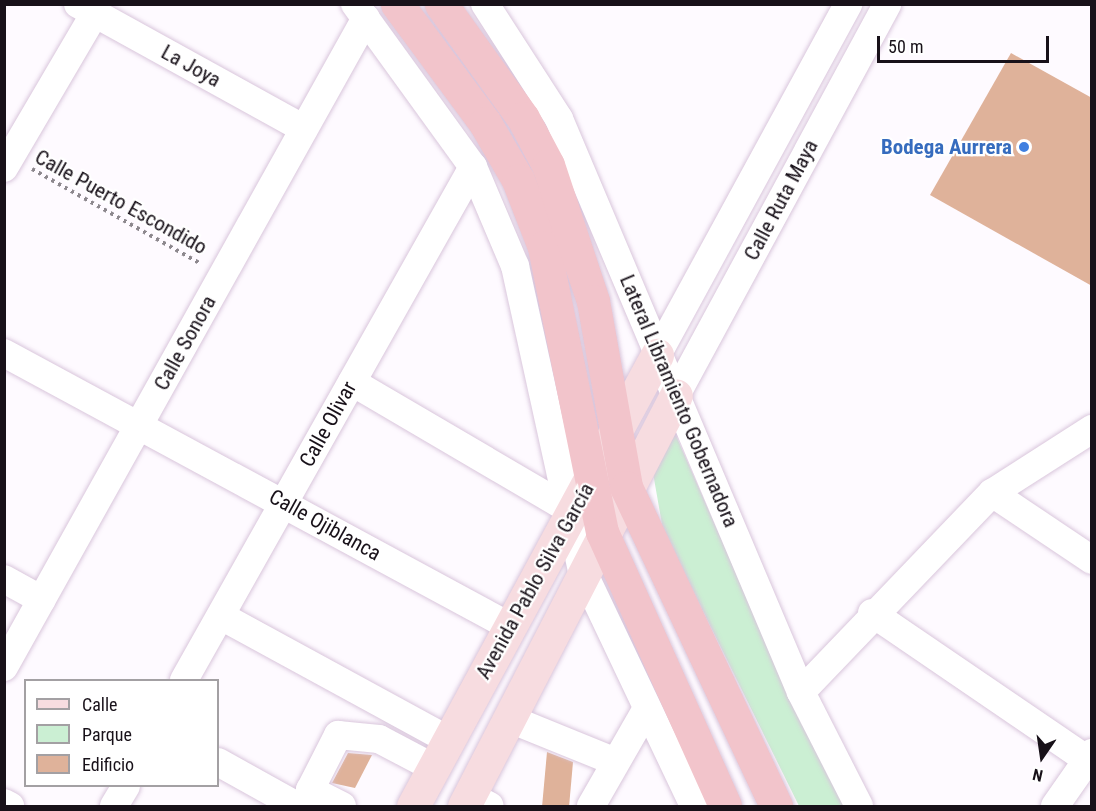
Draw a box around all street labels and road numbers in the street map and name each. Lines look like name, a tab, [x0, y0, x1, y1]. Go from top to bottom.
street label: La Joya	[157, 39, 225, 93]
street label: Calle Ruta Maya	[739, 135, 823, 265]
street label: Calle Puerto Escondido	[31, 144, 211, 260]
street label: Lateral Libramiento Gobernadora	[614, 271, 744, 531]
street label: Calle Sonora	[149, 291, 221, 395]
street label: Calle Olivar	[294, 377, 362, 471]
street label: Avenida Pablo Silva García	[471, 479, 599, 683]
street label: Calle Ojiblanca	[265, 484, 385, 566]

